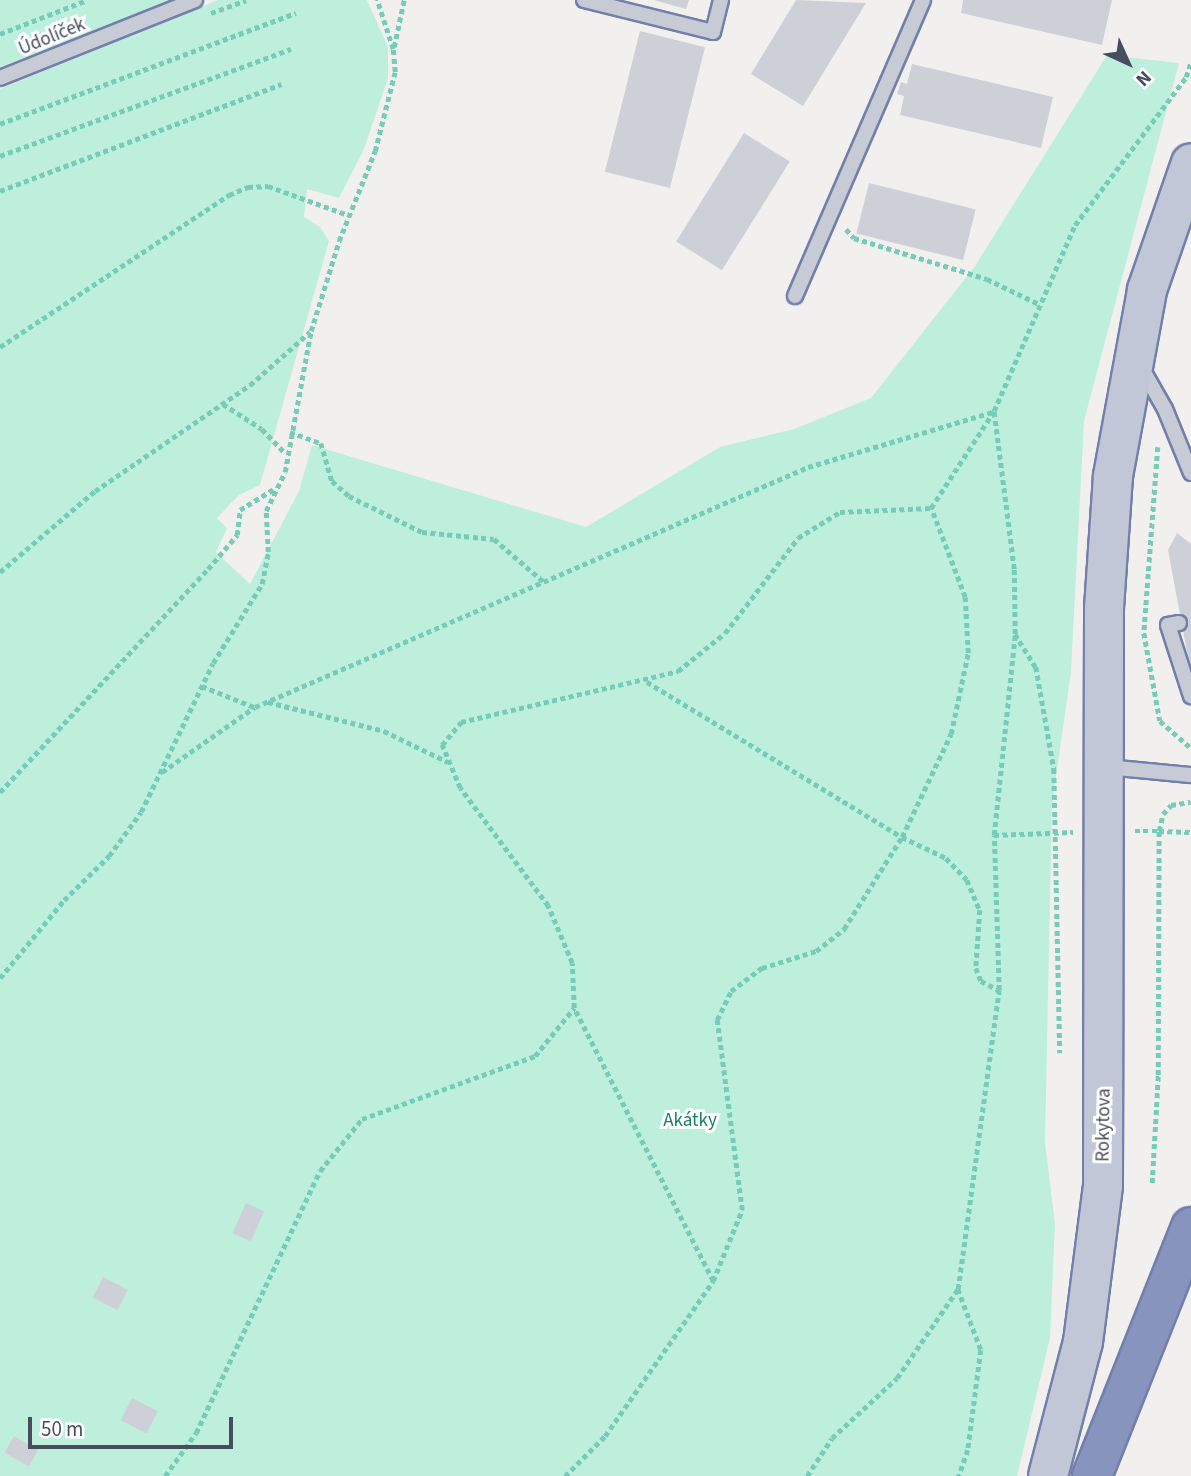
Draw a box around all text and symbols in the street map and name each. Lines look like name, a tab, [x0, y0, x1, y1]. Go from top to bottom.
street label: Údolíček	[15, 13, 89, 61]
north arrow	[1093, 28, 1163, 98]
text: N	[1129, 64, 1157, 92]
street label: Rokytova	[1092, 1088, 1116, 1162]
park label: Akátky	[663, 1110, 717, 1132]
scale bar	[32, 1402, 236, 1446]
text: 50 m	[41, 1414, 83, 1444]

